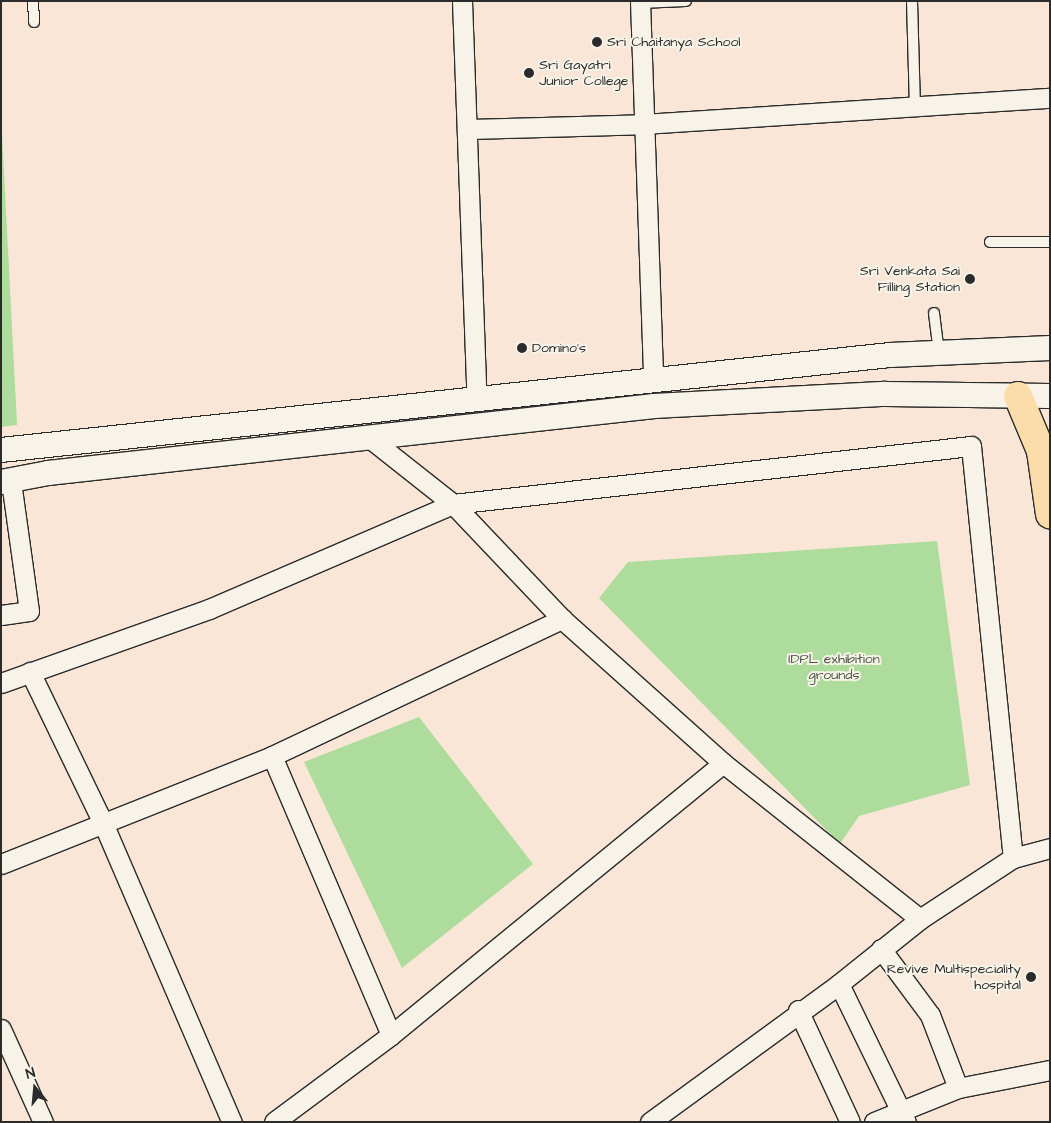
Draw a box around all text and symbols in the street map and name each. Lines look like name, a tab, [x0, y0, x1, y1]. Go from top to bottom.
place label: Sri Chaitanya School	[607, 34, 740, 50]
marker: Sri Chaitanya School	[591, 36, 603, 48]
place label: Sri Gayatri Junior College	[539, 57, 628, 90]
marker: Sri Gayatri Junior College	[523, 67, 535, 79]
place label: Sri Venkata Sai Filling Station	[860, 263, 960, 296]
marker: Sri Venkata Sai Filling Station	[964, 273, 976, 285]
place label: Domino's	[532, 340, 586, 356]
marker: Domino's	[516, 342, 528, 354]
park label: IDPL exhibition grounds	[788, 651, 880, 684]
place label: Revive Multispeciality hospital	[887, 961, 1021, 994]
marker: Revive Multispeciality hospital	[1025, 971, 1037, 983]
north arrow	[10, 1063, 60, 1113]
text: N	[23, 1063, 38, 1085]

